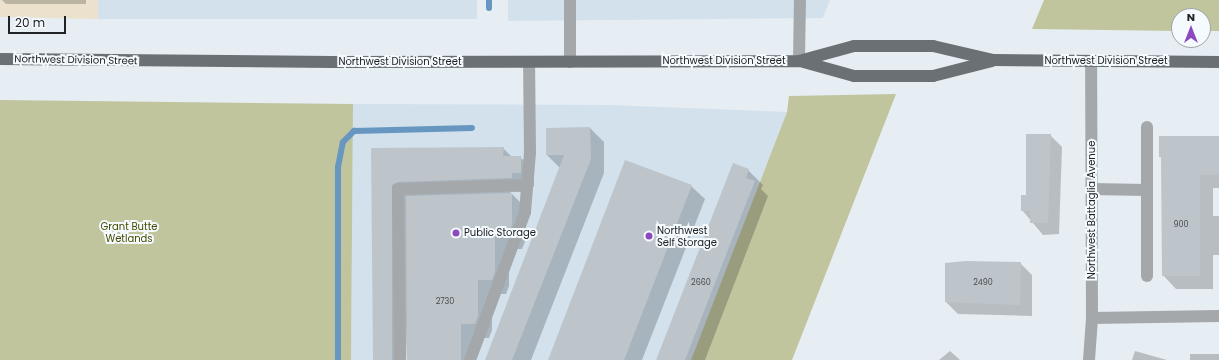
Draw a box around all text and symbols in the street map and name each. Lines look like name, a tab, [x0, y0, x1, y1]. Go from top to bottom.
scale bar	[10, 8, 68, 34]
north arrow	[1171, 8, 1211, 48]
text: N	[1187, 9, 1195, 25]
text: 20 m	[15, 14, 45, 31]
street label: Northwest Division Street	[14, 53, 138, 67]
street label: Northwest Division Street	[662, 55, 786, 67]
street label: Northwest Division Street	[1044, 55, 1168, 67]
street label: Northwest Division Street	[338, 56, 462, 68]
street label: Northwest Battaglia Avenue	[1086, 141, 1098, 279]
park label: Grant Butte Wetlands	[101, 220, 157, 244]
house number: 900	[1173, 220, 1189, 230]
place label: Northwest Self Storage	[657, 224, 717, 248]
place label: Public Storage	[464, 227, 536, 239]
marker: Public Storage	[451, 228, 461, 238]
marker: Northwest Self Storage	[644, 231, 654, 241]
house number: 2660	[691, 278, 711, 288]
house number: 2490	[973, 278, 993, 288]
house number: 2730	[436, 297, 454, 307]

